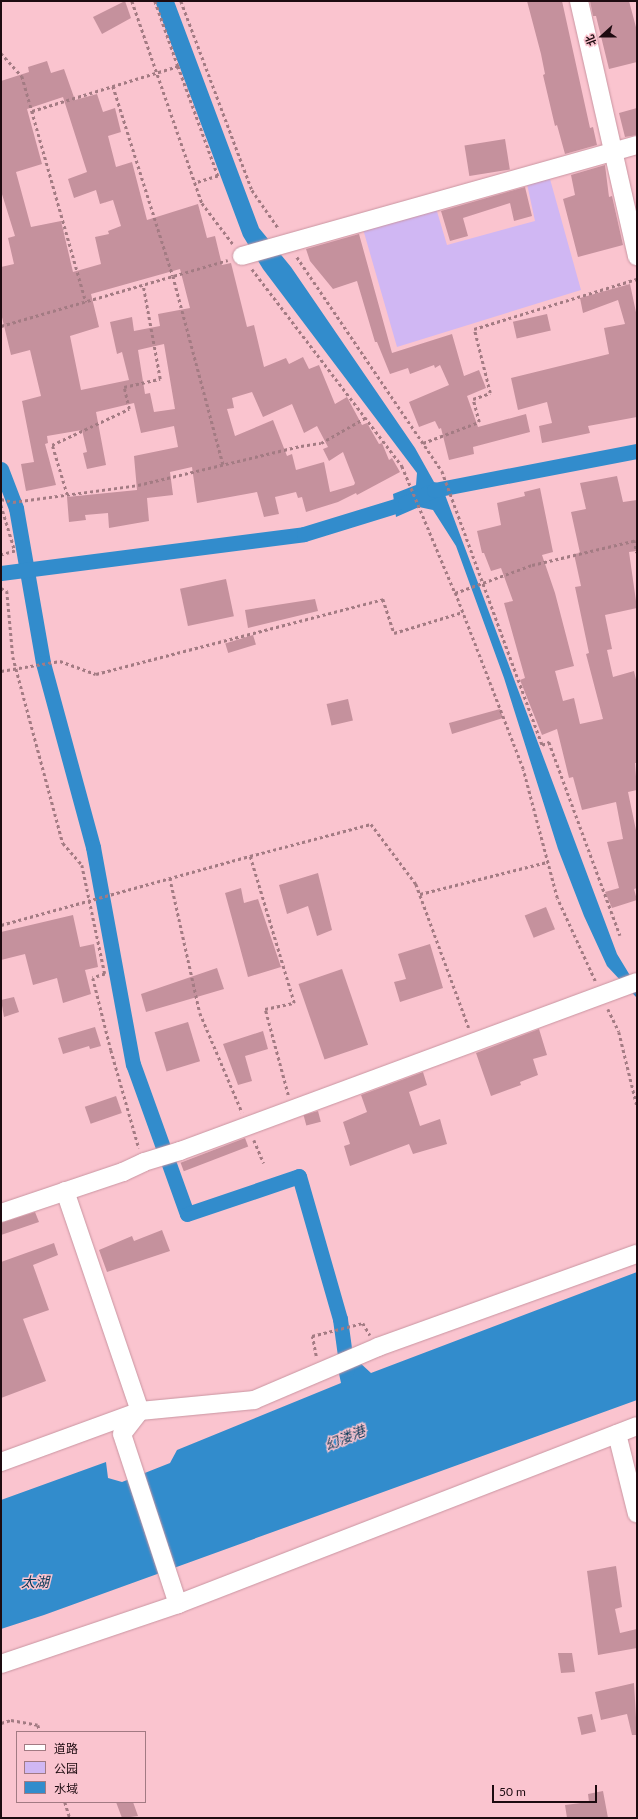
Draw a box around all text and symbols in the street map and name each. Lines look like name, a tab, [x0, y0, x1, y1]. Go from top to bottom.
north arrow	[582, 16, 622, 56]
text: 北	[582, 33, 598, 48]
water label: 幻溇港	[322, 1422, 368, 1454]
water label: 太湖	[21, 1574, 49, 1590]
legend	[16, 1731, 146, 1803]
text: 道路	[54, 1741, 78, 1756]
text: 公园	[54, 1761, 78, 1776]
scale bar	[494, 1777, 599, 1803]
text: 水域	[54, 1781, 78, 1796]
text: 50 m	[499, 1784, 526, 1799]

